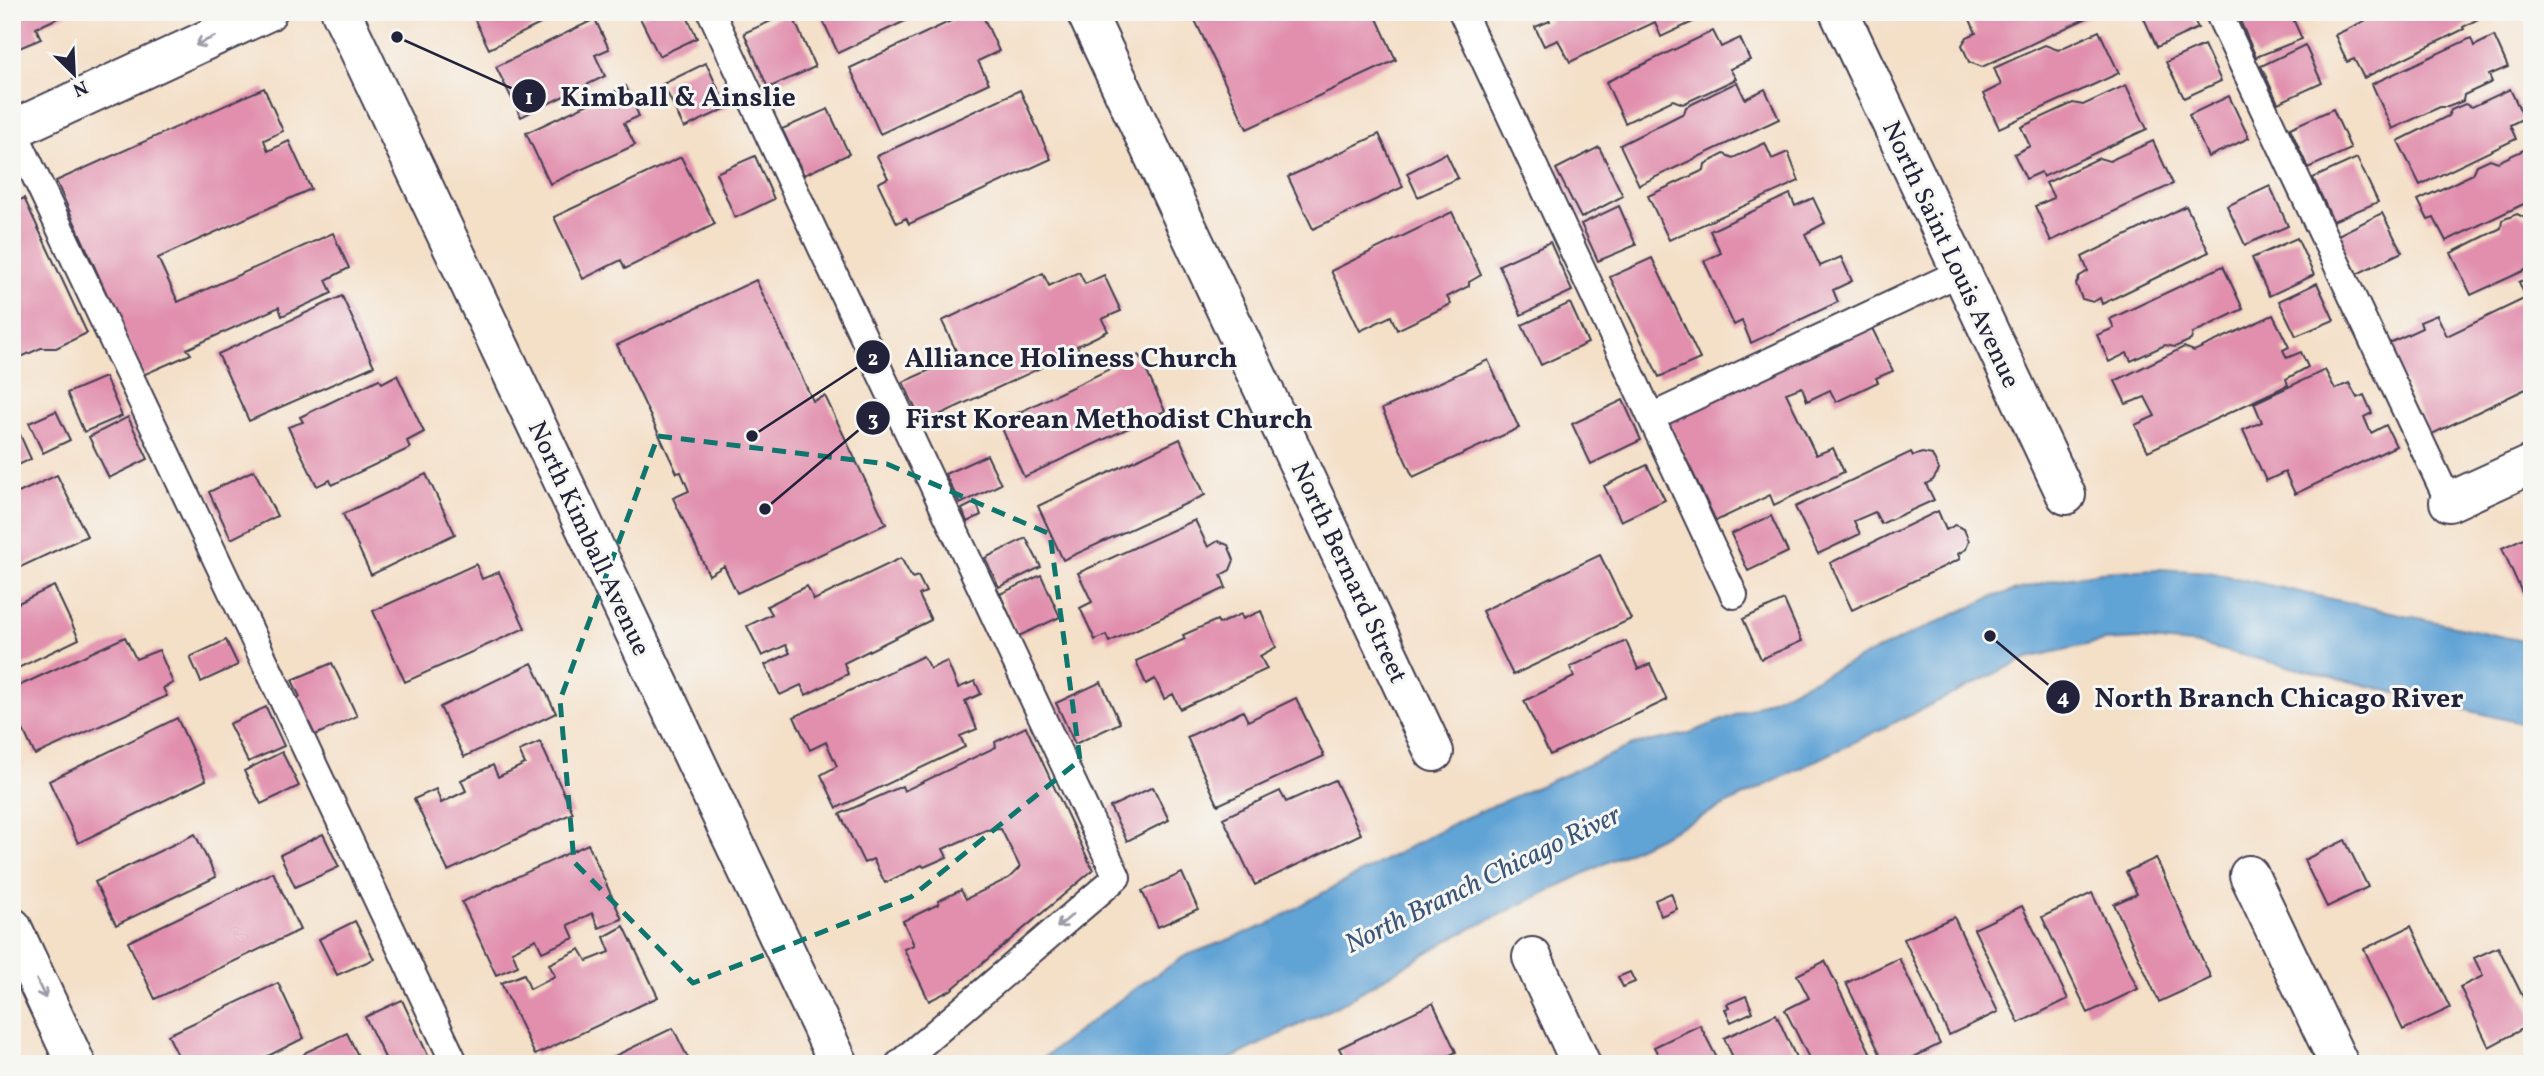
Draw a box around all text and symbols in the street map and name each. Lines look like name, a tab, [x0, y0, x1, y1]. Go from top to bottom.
one-way arrow	[195, 35, 216, 48]
north arrow	[38, 38, 108, 108]
callout: Kimball & Ainslie	[512, 72, 810, 121]
text: N	[68, 73, 92, 102]
text: Kimball & Ainslie	[560, 79, 796, 118]
text: 1	[525, 84, 533, 113]
street label: North Saint Louis Avenue	[1872, 115, 2028, 394]
callout: Alliance Holiness Church	[856, 333, 1252, 382]
text: Alliance Holiness Church	[904, 340, 1238, 379]
text: 2	[868, 345, 878, 374]
callout: First Korean Methodist Church	[856, 394, 1326, 443]
text: First Korean Methodist Church	[905, 401, 1313, 440]
text: 3	[868, 406, 878, 435]
street label: North Kimball Avenue	[518, 416, 658, 662]
street label: North Bernard Street	[1281, 456, 1415, 689]
callout: North Branch Chicago River	[2045, 673, 2477, 722]
text: North Branch Chicago River	[2094, 680, 2464, 719]
text: 4	[2057, 684, 2070, 713]
water label: North Branch Chicago River	[1338, 796, 1628, 964]
one-way arrow	[1057, 913, 1075, 929]
one-way arrow	[35, 978, 48, 999]

